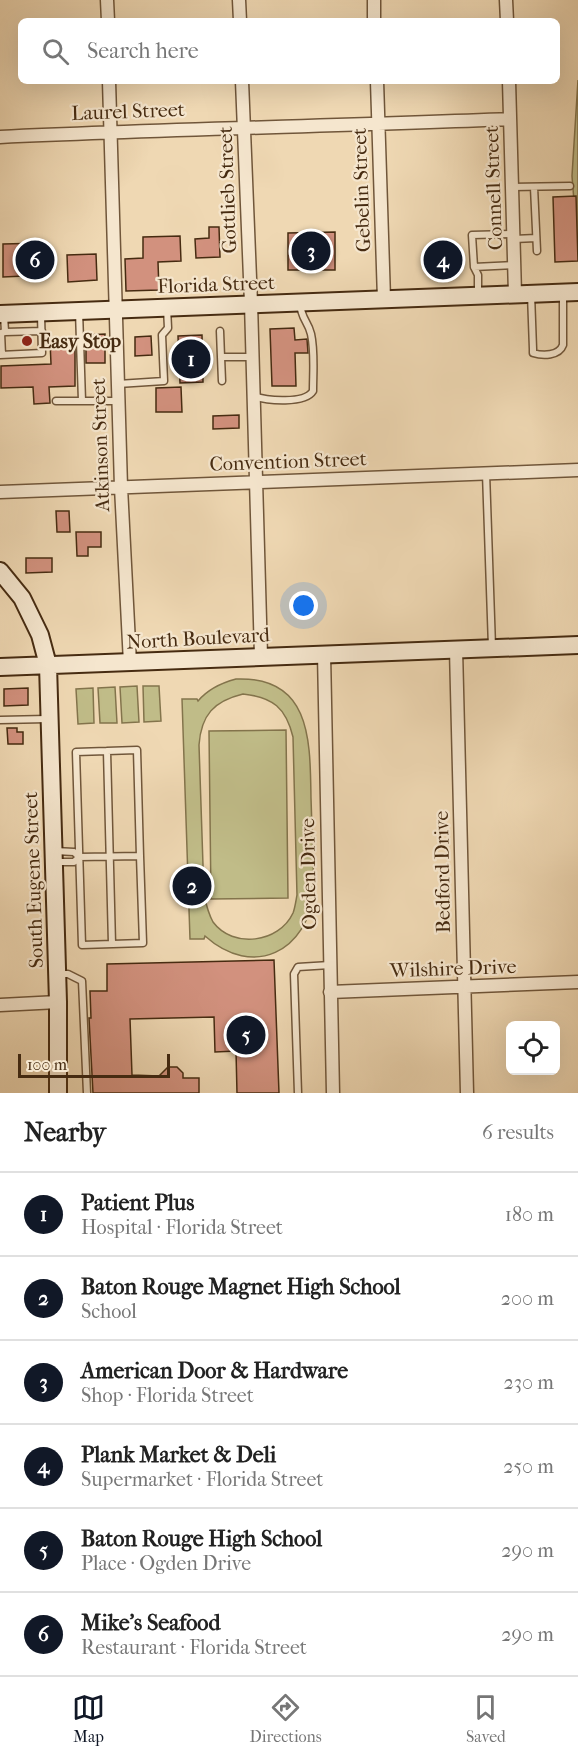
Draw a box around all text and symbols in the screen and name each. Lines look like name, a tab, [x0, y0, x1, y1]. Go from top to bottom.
search box	[18, 18, 560, 84]
icon: search	[39, 35, 72, 68]
text: Search here	[87, 38, 199, 64]
street label: Laurel Street	[71, 98, 185, 125]
street label: Connell Street	[480, 125, 507, 251]
street label: Gottlieb Street	[214, 126, 241, 254]
street label: Gebelin Street	[348, 127, 375, 253]
pin: 3	[292, 228, 330, 274]
pin: 6	[15, 238, 54, 282]
pin: 4	[424, 238, 462, 282]
street label: Florida Street	[157, 271, 275, 298]
place label: Easy Stop	[39, 330, 121, 353]
marker: Easy Stop	[20, 334, 34, 348]
pin: 1	[172, 336, 210, 382]
street label: Atkinson Street	[87, 378, 114, 513]
street label: Convention Street	[209, 447, 367, 476]
your location	[289, 591, 318, 620]
street label: North Boulevard	[126, 623, 271, 654]
street label: South Eugene Street	[19, 791, 48, 969]
street label: Bedford Drive	[430, 811, 455, 933]
street label: Ogden Drive	[296, 818, 321, 930]
pin: 2	[172, 864, 212, 908]
street label: Wilshire Drive	[388, 955, 517, 982]
pin: 5	[226, 1012, 266, 1058]
map controls	[506, 1021, 560, 1075]
button: locate	[506, 1021, 560, 1075]
scale bar	[18, 1051, 170, 1078]
text: 100 m	[27, 1055, 67, 1074]
text: Nearby	[24, 1117, 106, 1148]
text: 6 results	[482, 1121, 554, 1144]
text: Patient Plus	[81, 1190, 194, 1216]
text: 1	[40, 1203, 47, 1226]
text: 180 m	[505, 1203, 554, 1226]
text: Hospital · Florida Street	[81, 1216, 283, 1239]
text: Baton Rouge Magnet High School	[81, 1274, 401, 1300]
text: 2	[38, 1287, 49, 1310]
text: 200 m	[501, 1287, 554, 1310]
text: School	[81, 1300, 137, 1323]
text: American Door & Hardware	[81, 1358, 348, 1384]
text: 3	[39, 1371, 48, 1394]
text: 230 m	[504, 1371, 554, 1394]
text: Shop · Florida Street	[81, 1384, 254, 1407]
text: Plank Market & Deli	[81, 1442, 276, 1468]
text: 4	[38, 1455, 49, 1478]
text: 250 m	[503, 1455, 554, 1478]
text: Supermarket · Florida Street	[81, 1468, 323, 1491]
text: Baton Rouge High School	[81, 1526, 322, 1552]
text: 5	[39, 1539, 48, 1562]
text: 290 m	[501, 1539, 554, 1562]
text: Place · Ogden Drive	[81, 1552, 251, 1575]
text: Mike's Seafood	[81, 1610, 221, 1636]
text: 6	[38, 1623, 49, 1646]
text: 290 m	[501, 1623, 554, 1646]
text: Restaurant · Florida Street	[81, 1636, 307, 1659]
tab: Map	[72, 1691, 105, 1746]
tab: Directions	[250, 1691, 322, 1746]
tab: Saved	[466, 1691, 506, 1746]

